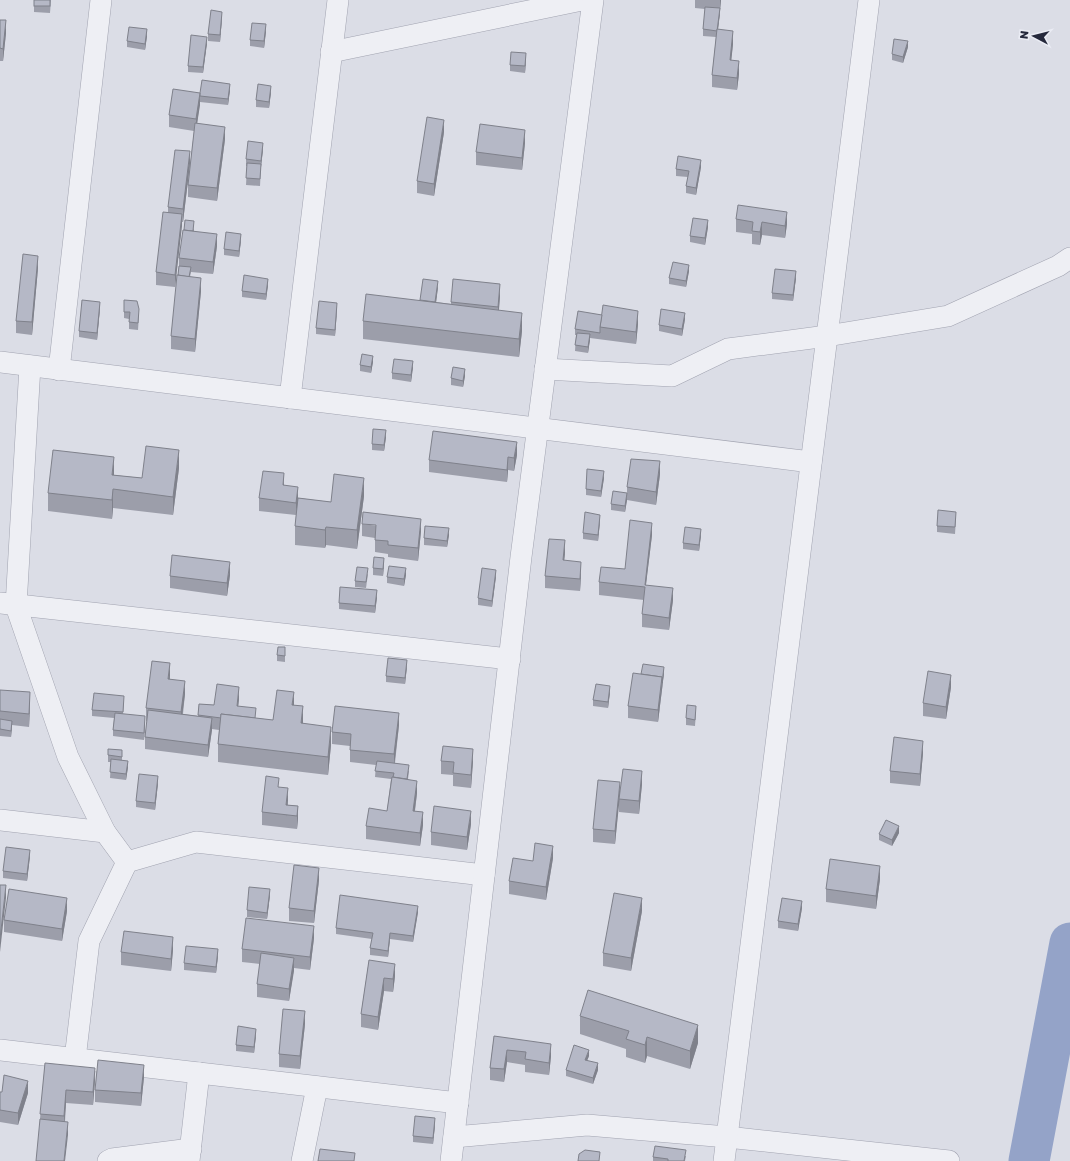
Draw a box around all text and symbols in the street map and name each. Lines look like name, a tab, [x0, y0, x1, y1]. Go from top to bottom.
north arrow	[1014, 16, 1054, 56]
text: N	[1017, 30, 1031, 40]

